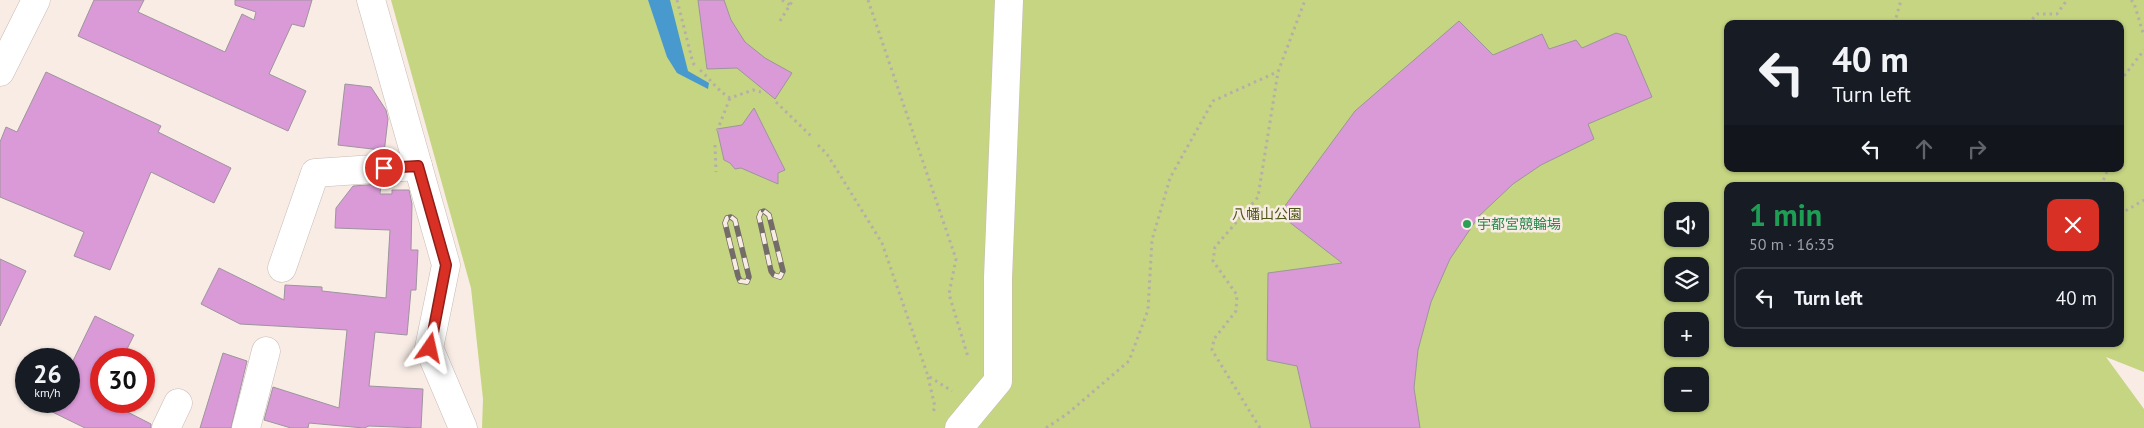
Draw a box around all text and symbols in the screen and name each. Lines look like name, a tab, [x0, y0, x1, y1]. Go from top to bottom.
text: 40 m	[1832, 36, 1909, 82]
icon: left	[1749, 40, 1814, 105]
text: Turn left	[1832, 80, 1911, 108]
icon: left	[1857, 135, 1885, 163]
icon: ahead	[1910, 135, 1938, 163]
icon: right	[1963, 135, 1991, 163]
pin	[363, 147, 405, 189]
icon: arrive	[370, 154, 398, 182]
text: 1 min	[1749, 195, 1822, 234]
button: close	[2047, 199, 2099, 251]
map controls	[1664, 202, 1709, 412]
button: sound	[1664, 202, 1709, 247]
park label: 八幡山公園	[1232, 205, 1302, 223]
place label: 宇都宮競輪場	[1477, 215, 1561, 233]
marker: 宇都宮競輪場	[1461, 218, 1473, 230]
text: 50 m · 16:35	[1749, 234, 1835, 254]
button: layers	[1664, 257, 1709, 302]
icon: left	[1751, 284, 1779, 312]
text: Turn left	[1794, 286, 1863, 310]
text: 40 m	[2056, 286, 2097, 310]
button: +	[1664, 312, 1709, 357]
position arrow	[403, 321, 455, 373]
speed limit sign: 30	[90, 348, 155, 413]
text: 26	[33, 358, 62, 390]
button: −	[1664, 367, 1709, 412]
text: km/h	[34, 385, 61, 400]

